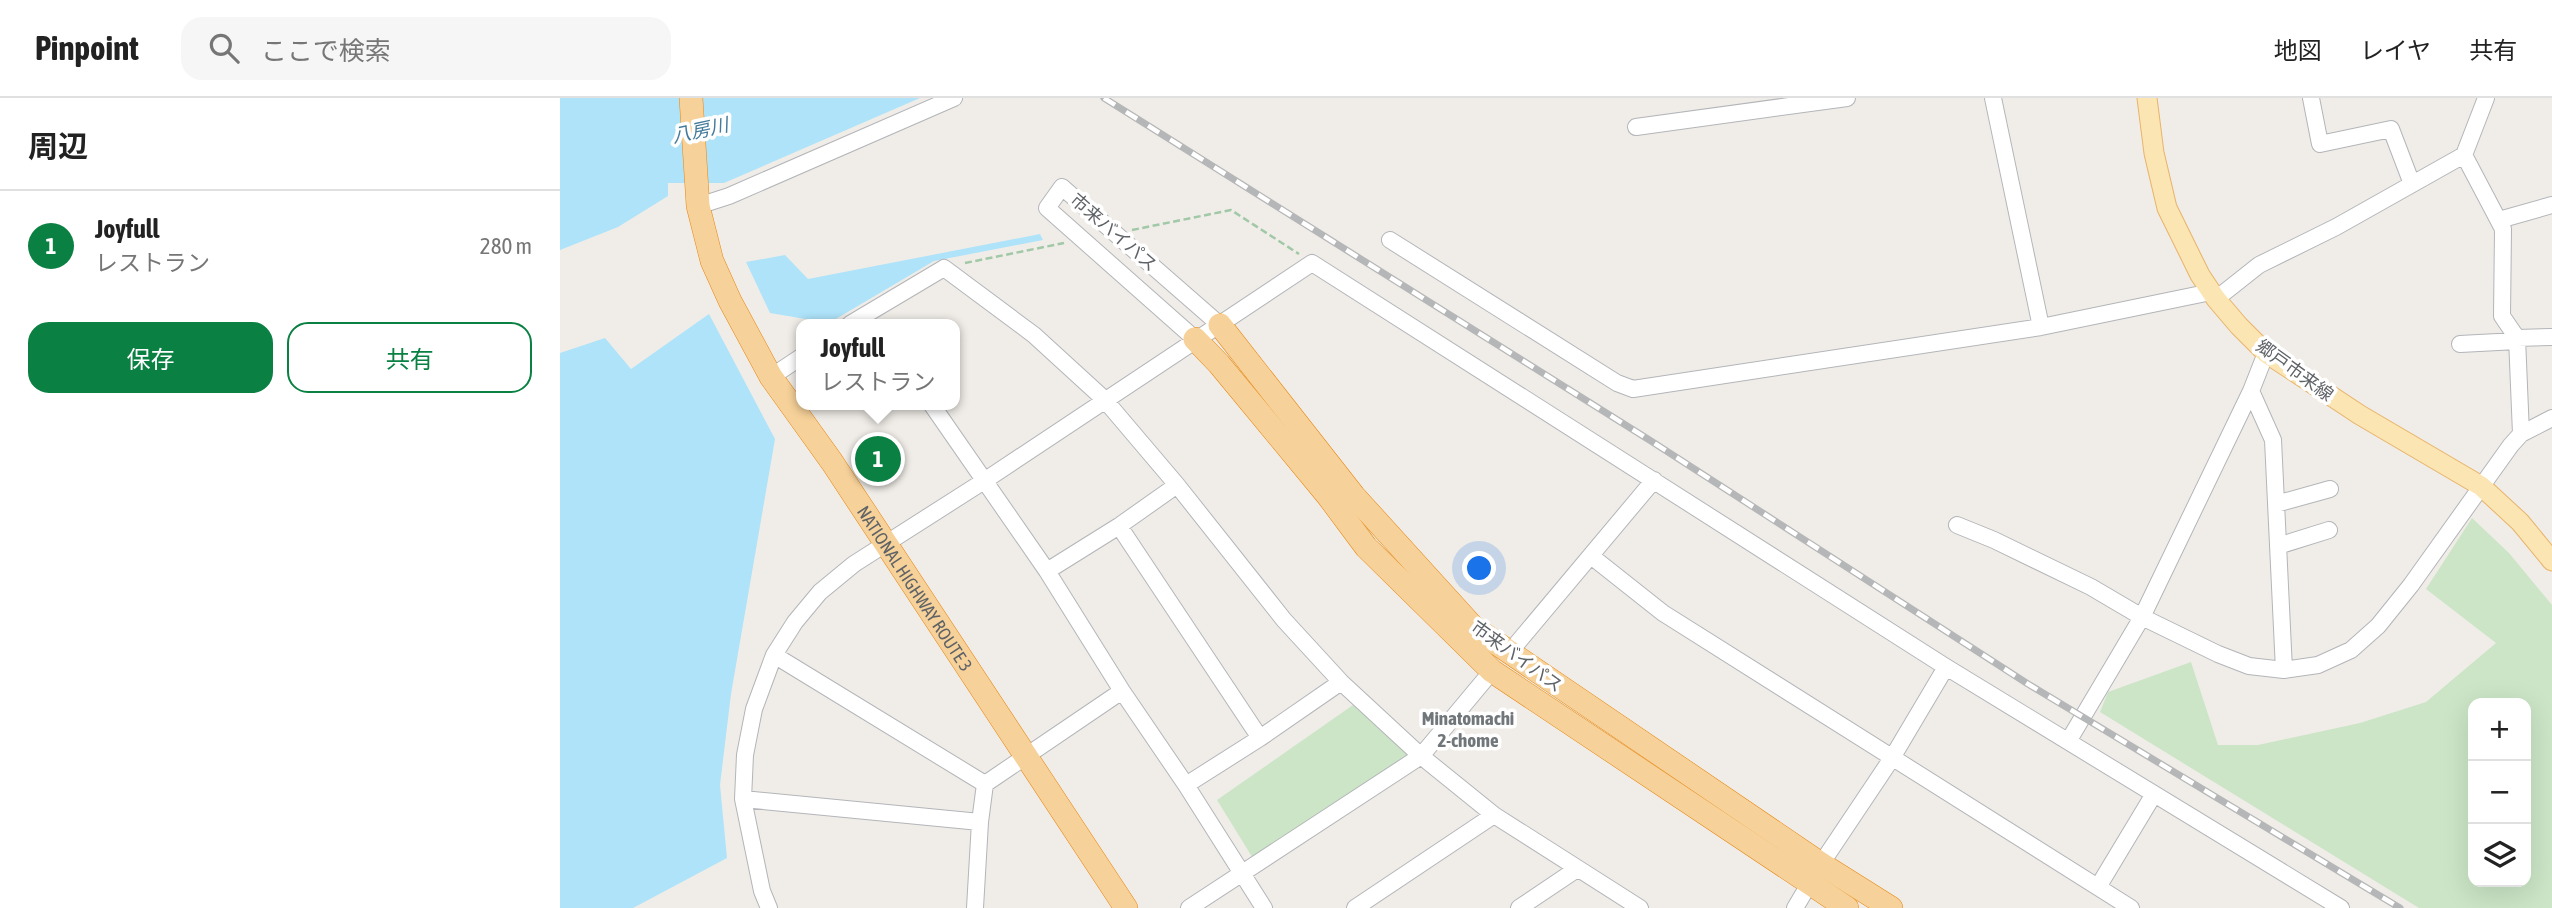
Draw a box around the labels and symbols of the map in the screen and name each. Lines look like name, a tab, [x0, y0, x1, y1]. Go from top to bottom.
water label: 八房川	[670, 113, 732, 147]
street label: 市来バイパス	[1066, 189, 1162, 275]
street label: 郷戸市来線	[2252, 335, 2338, 405]
pin: 1	[855, 433, 901, 485]
street label: NATIONAL HIGHWAY ROUTE 3	[853, 502, 977, 675]
your location	[1462, 551, 1496, 585]
street label: 市来バイパス	[1467, 616, 1567, 696]
district label: Minatomachi 2-chome	[1422, 707, 1514, 751]

